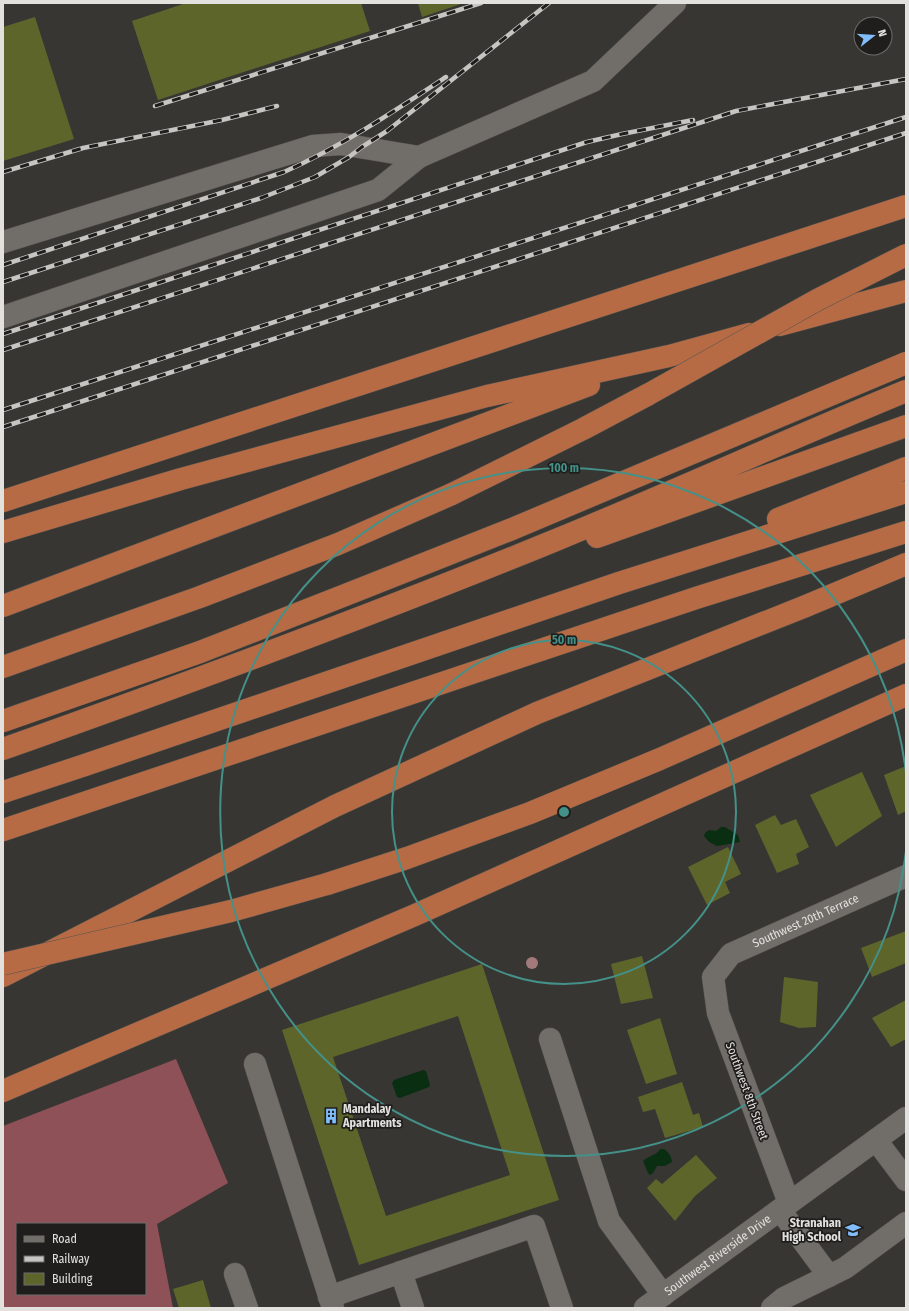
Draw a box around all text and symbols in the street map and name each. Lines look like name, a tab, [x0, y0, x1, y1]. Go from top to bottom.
north arrow	[853, 16, 893, 56]
text: N	[875, 28, 889, 38]
text: 100 m	[549, 461, 579, 475]
text: 50 m	[552, 633, 576, 647]
centre of rings	[557, 805, 571, 819]
street label: Southwest 20th Terrace	[750, 891, 861, 951]
street label: Southwest 8th Street	[723, 1040, 771, 1142]
place label: Mandalay Apartments	[342, 1102, 402, 1130]
building icon: Mandalay Apartments	[322, 1107, 340, 1125]
street label: Southwest Riverside Drive	[662, 1212, 774, 1298]
place label: Stranahan High School	[782, 1216, 842, 1244]
school or university icon: Stranahan High School	[844, 1221, 862, 1239]
legend	[16, 1223, 146, 1295]
text: Road	[52, 1232, 77, 1246]
text: Railway	[52, 1252, 90, 1266]
text: Building	[52, 1272, 93, 1286]

